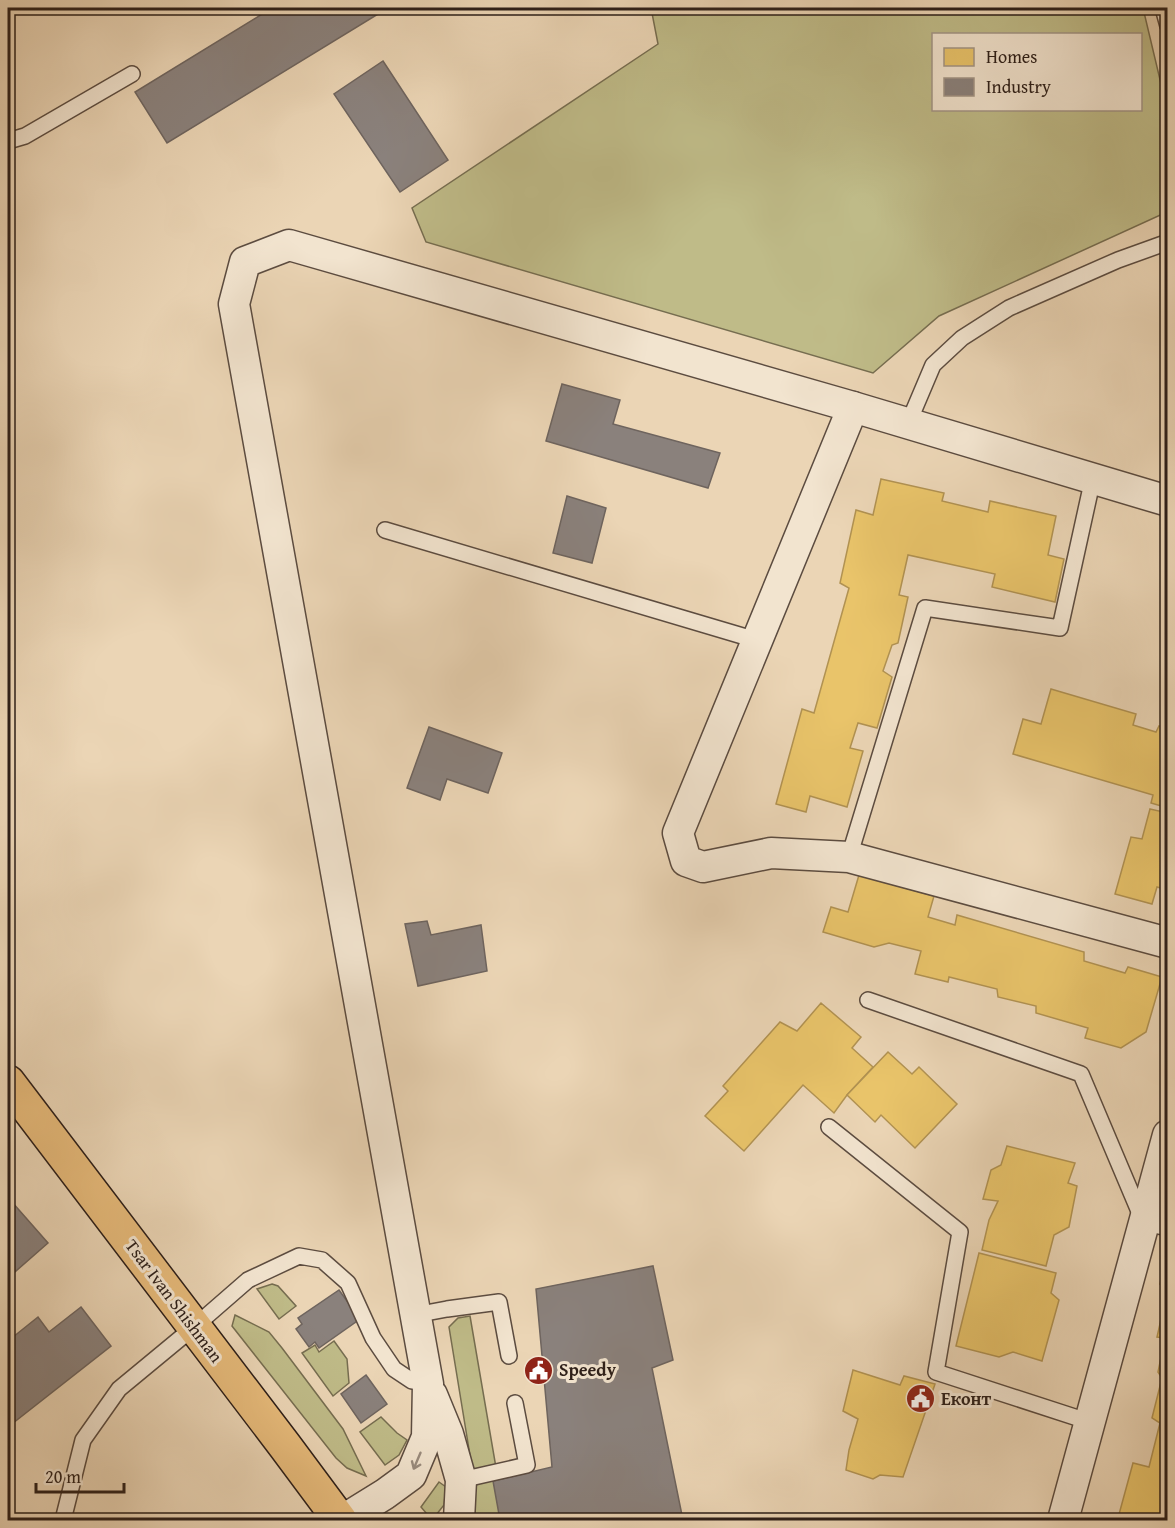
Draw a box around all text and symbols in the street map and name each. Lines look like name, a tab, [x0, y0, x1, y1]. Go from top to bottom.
legend	[932, 33, 1142, 111]
text: Homes	[986, 43, 1037, 70]
text: Industry	[986, 73, 1051, 100]
street label: Tsar Ivan Shishman	[119, 1233, 230, 1368]
public building icon: Speedy	[522, 1354, 554, 1386]
place label: Speedy	[559, 1356, 617, 1383]
public building icon: Еконт	[904, 1383, 936, 1415]
place label: Еконт	[941, 1385, 992, 1412]
one-way arrow	[411, 1452, 422, 1470]
scale bar	[36, 1456, 124, 1494]
text: 20 m	[45, 1463, 81, 1490]

